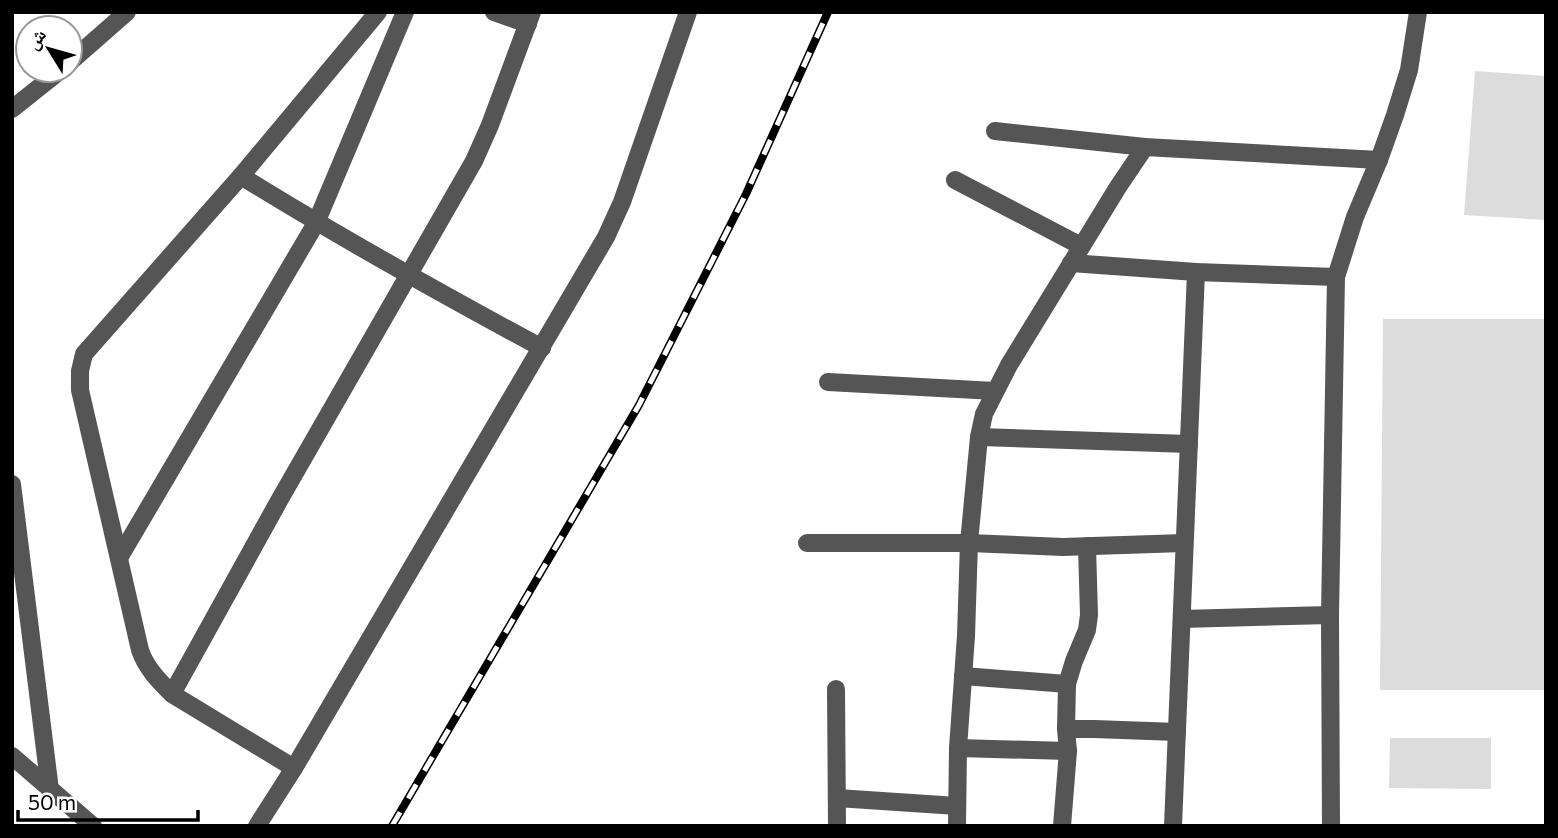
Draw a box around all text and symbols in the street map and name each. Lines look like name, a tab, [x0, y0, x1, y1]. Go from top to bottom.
north arrow	[14, 14, 84, 84]
text: ش	[20, 23, 51, 54]
scale bar	[18, 778, 198, 822]
text: 50 m	[28, 789, 76, 814]

